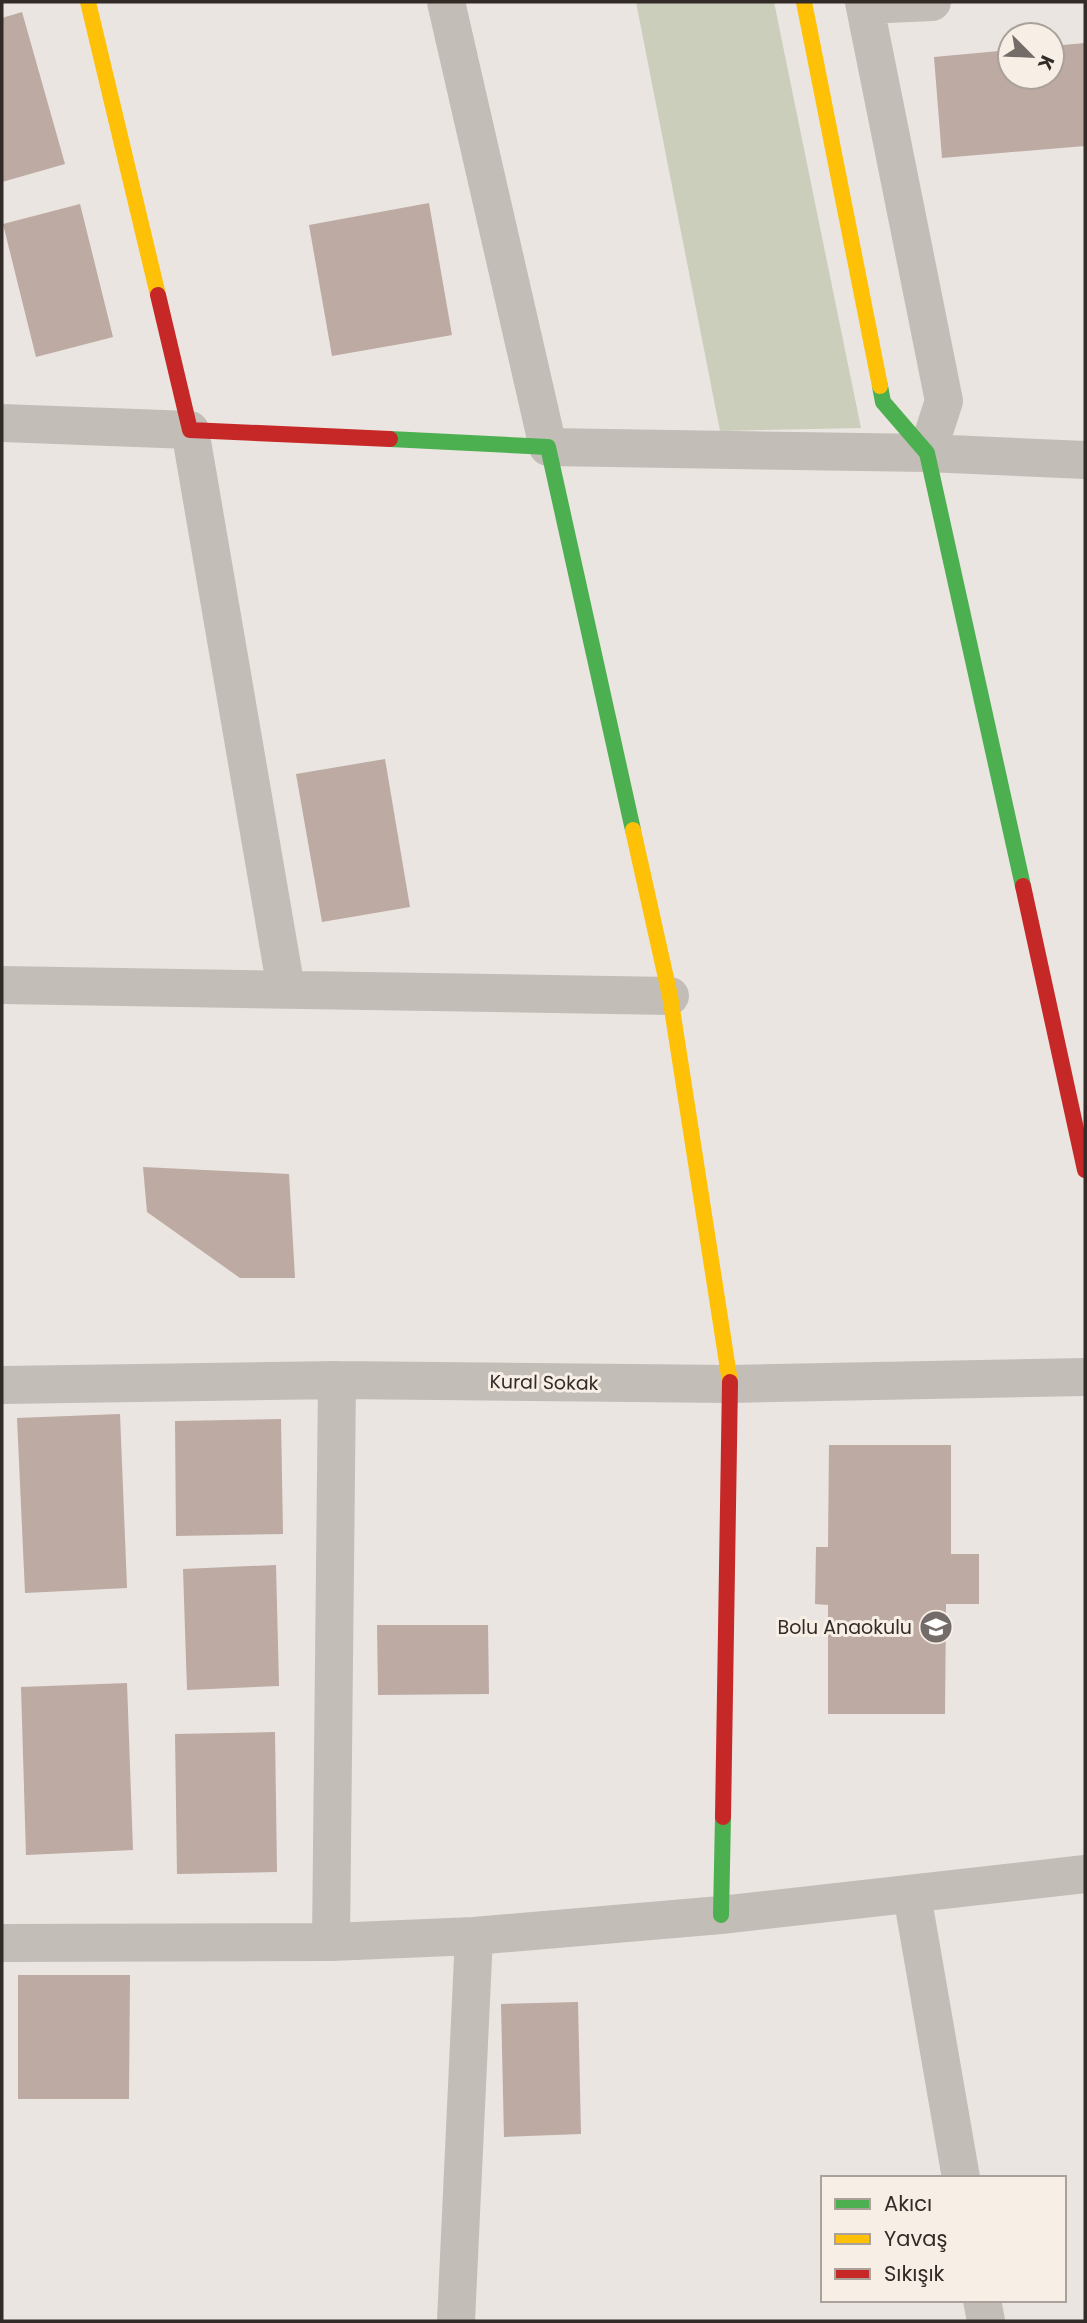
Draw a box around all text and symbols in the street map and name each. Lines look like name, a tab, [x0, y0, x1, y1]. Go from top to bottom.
north arrow	[996, 21, 1066, 91]
text: K	[1031, 51, 1061, 74]
street label: Kural Sokak	[489, 1368, 599, 1397]
school or university icon: Bolu Anaokulu	[917, 1608, 955, 1646]
place label: Bolu Anaokulu	[778, 1614, 912, 1641]
legend	[821, 2176, 1066, 2302]
text: Akıcı	[884, 2189, 932, 2218]
text: Yavaş	[884, 2224, 947, 2253]
text: Sıkışık	[884, 2259, 945, 2288]

